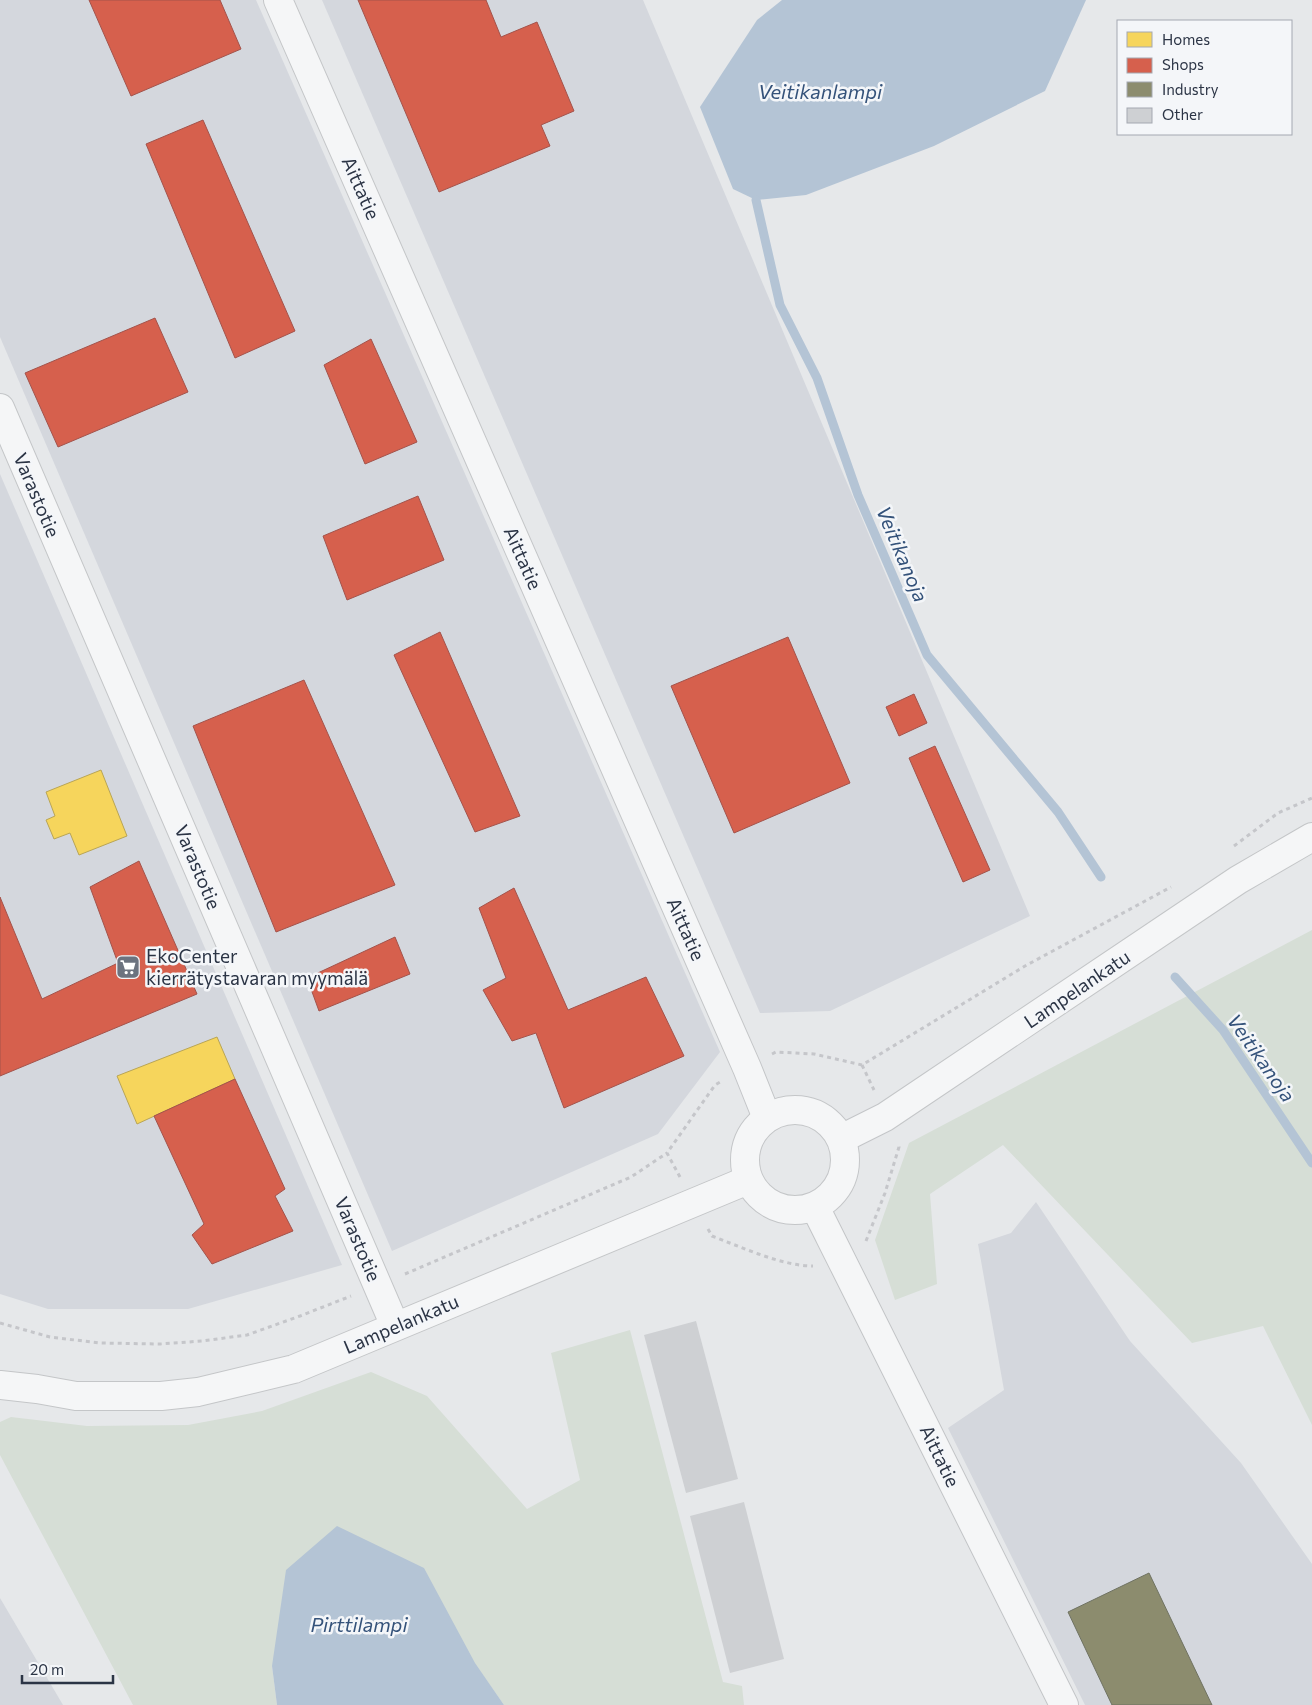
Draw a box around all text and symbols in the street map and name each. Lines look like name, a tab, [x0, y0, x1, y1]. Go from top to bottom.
legend	[1117, 20, 1292, 135]
text: Homes	[1162, 30, 1210, 48]
text: Shops	[1162, 55, 1204, 73]
water label: Veitikanlampi	[758, 79, 883, 103]
text: Industry	[1162, 80, 1219, 98]
text: Other	[1162, 105, 1203, 123]
street label: Aittatie	[337, 153, 385, 223]
street label: Varastotie	[9, 449, 66, 540]
water label: Veitikanoja	[872, 502, 934, 605]
street label: Aittatie	[499, 523, 547, 593]
street label: Varastotie	[170, 821, 227, 912]
street label: Aittatie	[662, 894, 710, 964]
place label: EkoCenter kierrätystavaran myymälä	[146, 944, 368, 989]
street label: Lampelankatu	[1019, 945, 1134, 1032]
supermarket icon: EkoCenter kierrätystavaran myymälä	[115, 954, 141, 980]
water label: Veitikanoja	[1223, 1009, 1301, 1106]
street label: Varastotie	[330, 1193, 387, 1284]
street label: Lampelankatu	[340, 1289, 462, 1358]
street label: Aittatie	[916, 1421, 965, 1491]
water label: Pirttilampi	[310, 1612, 408, 1636]
scale bar	[22, 1652, 114, 1684]
text: 20 m	[30, 1660, 64, 1678]

